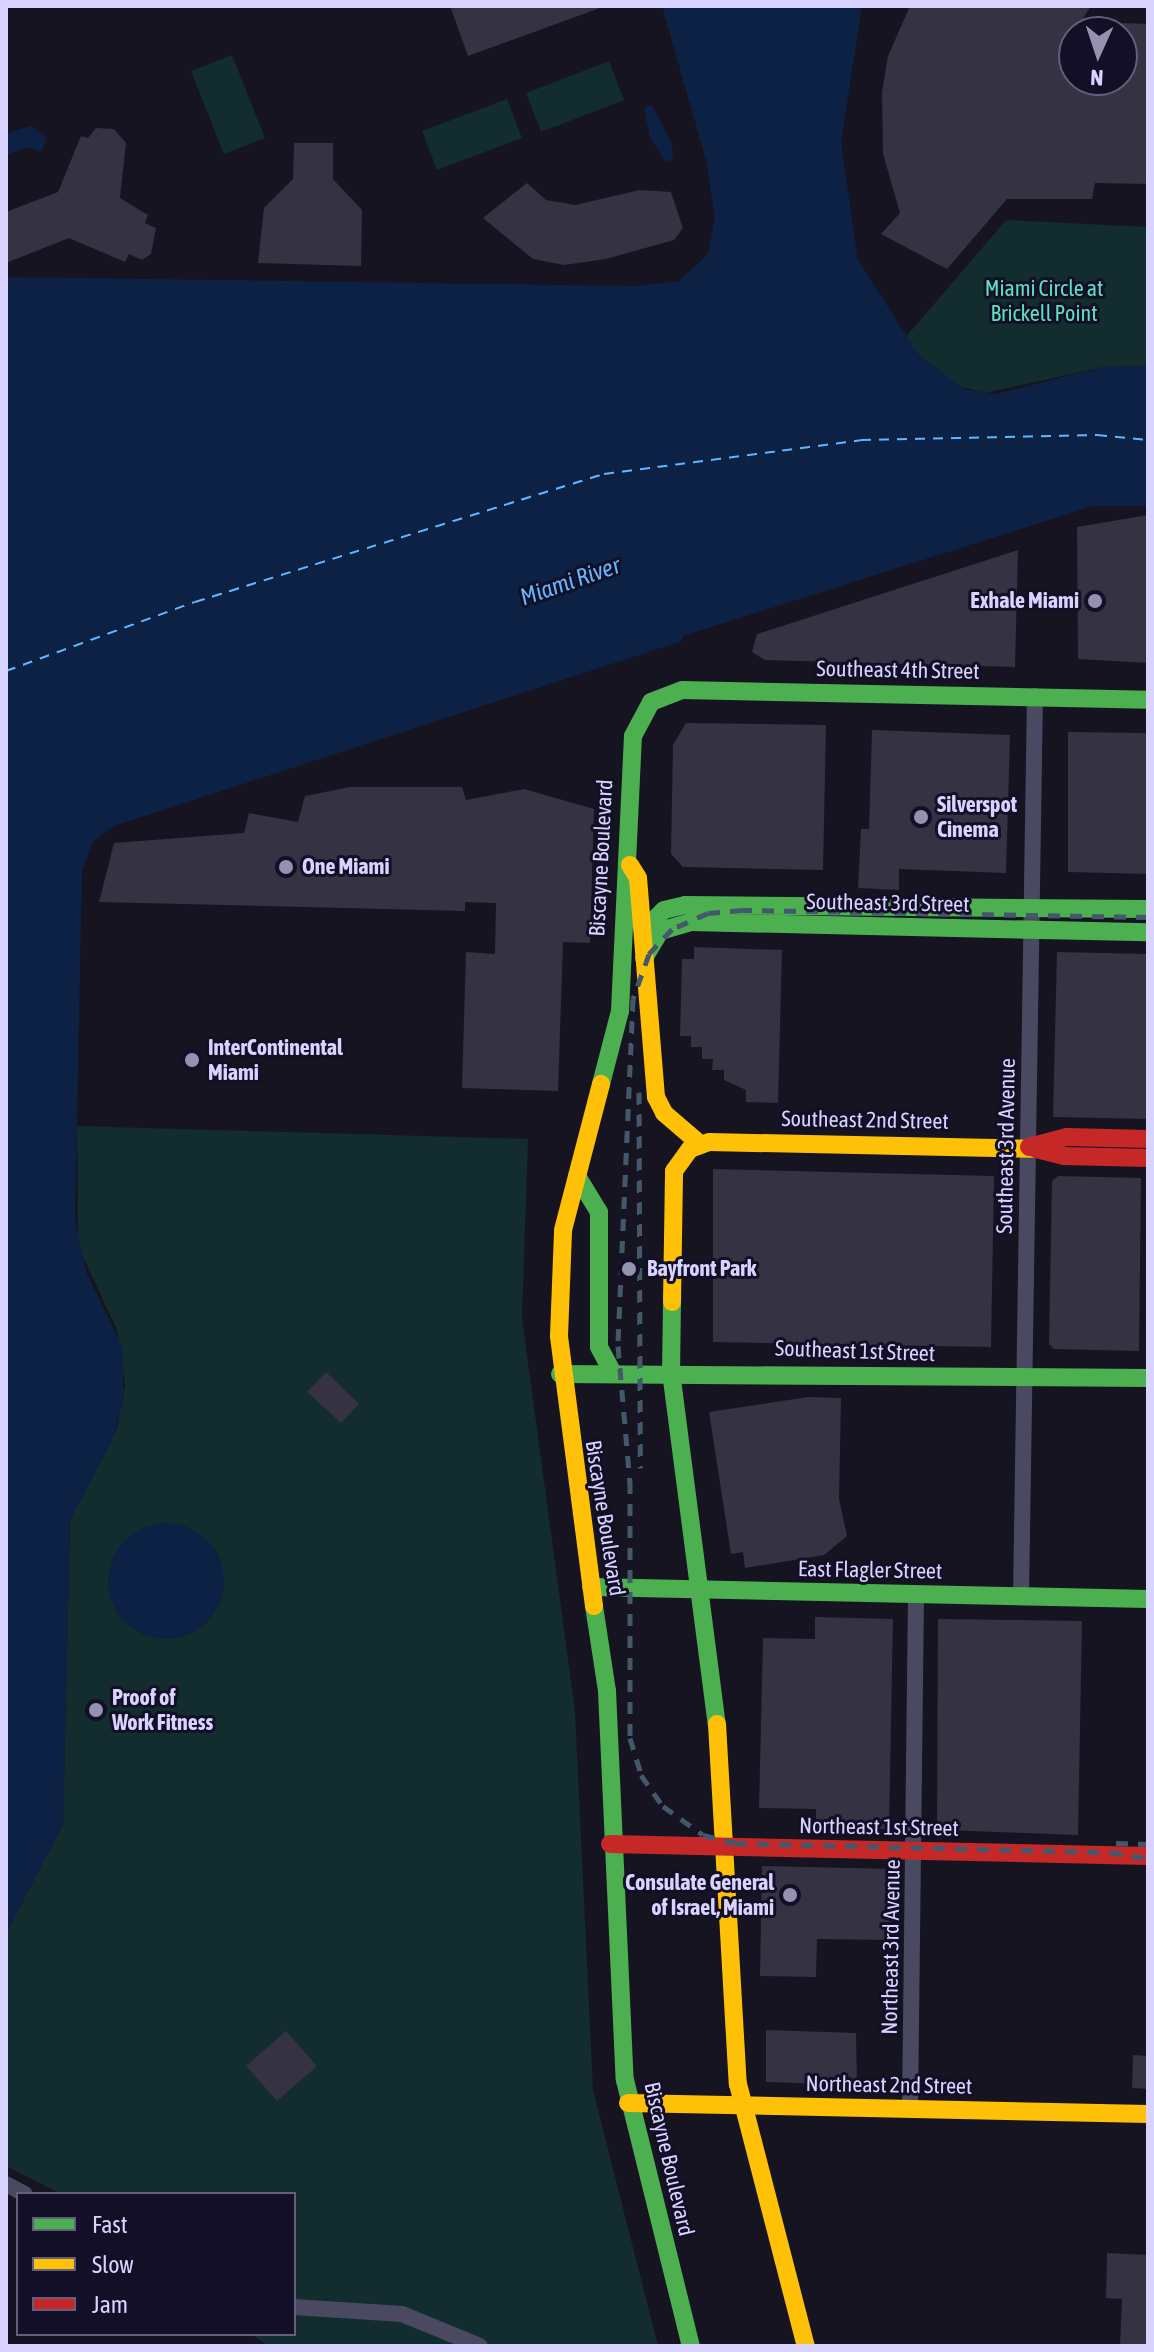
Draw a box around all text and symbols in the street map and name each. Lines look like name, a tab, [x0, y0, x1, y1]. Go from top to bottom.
north arrow	[1058, 16, 1138, 96]
text: N	[1090, 65, 1104, 91]
park label: Miami Circle at Brickell Point	[985, 275, 1103, 326]
water label: Miami River	[516, 550, 624, 612]
place label: Exhale Miami	[970, 588, 1079, 614]
marker: Exhale Miami	[1086, 592, 1104, 610]
street label: Southeast 4th Street	[816, 655, 980, 685]
street label: Biscayne Boulevard	[584, 779, 618, 937]
place label: Silverspot Cinema	[937, 791, 1017, 842]
marker: Silverspot Cinema	[912, 808, 930, 826]
place label: One Miami	[302, 854, 389, 880]
marker: One Miami	[277, 858, 295, 876]
street label: Southeast 3rd Street	[806, 888, 970, 918]
place label: InterContinental Miami	[208, 1034, 343, 1086]
marker: InterContinental Miami	[183, 1051, 201, 1069]
street label: Southeast 3rd Avenue	[991, 1058, 1021, 1234]
street label: Southeast 2nd Street	[781, 1105, 949, 1135]
place label: Bayfront Park	[647, 1256, 756, 1282]
marker: Bayfront Park	[618, 1258, 640, 1280]
street label: Southeast 1st Street	[774, 1335, 936, 1367]
street label: Biscayne Boulevard	[580, 1438, 630, 1598]
street label: East Flagler Street	[798, 1556, 942, 1584]
place label: Proof of Work Fitness	[112, 1684, 213, 1736]
marker: Proof of Work Fitness	[87, 1701, 105, 1719]
street label: Northeast 1st Street	[799, 1812, 959, 1842]
street label: Northeast 3rd Avenue	[876, 1859, 906, 2035]
place label: Consulate General of Israel, Miami	[625, 1869, 774, 1920]
marker: Consulate General of Israel, Miami	[781, 1886, 799, 1904]
street label: Northeast 2nd Street	[805, 2070, 973, 2100]
street label: Biscayne Boulevard	[638, 2079, 700, 2239]
legend	[16, 2192, 296, 2336]
text: Fast	[92, 2211, 128, 2238]
text: Slow	[92, 2251, 134, 2278]
text: Jam	[92, 2291, 128, 2318]

